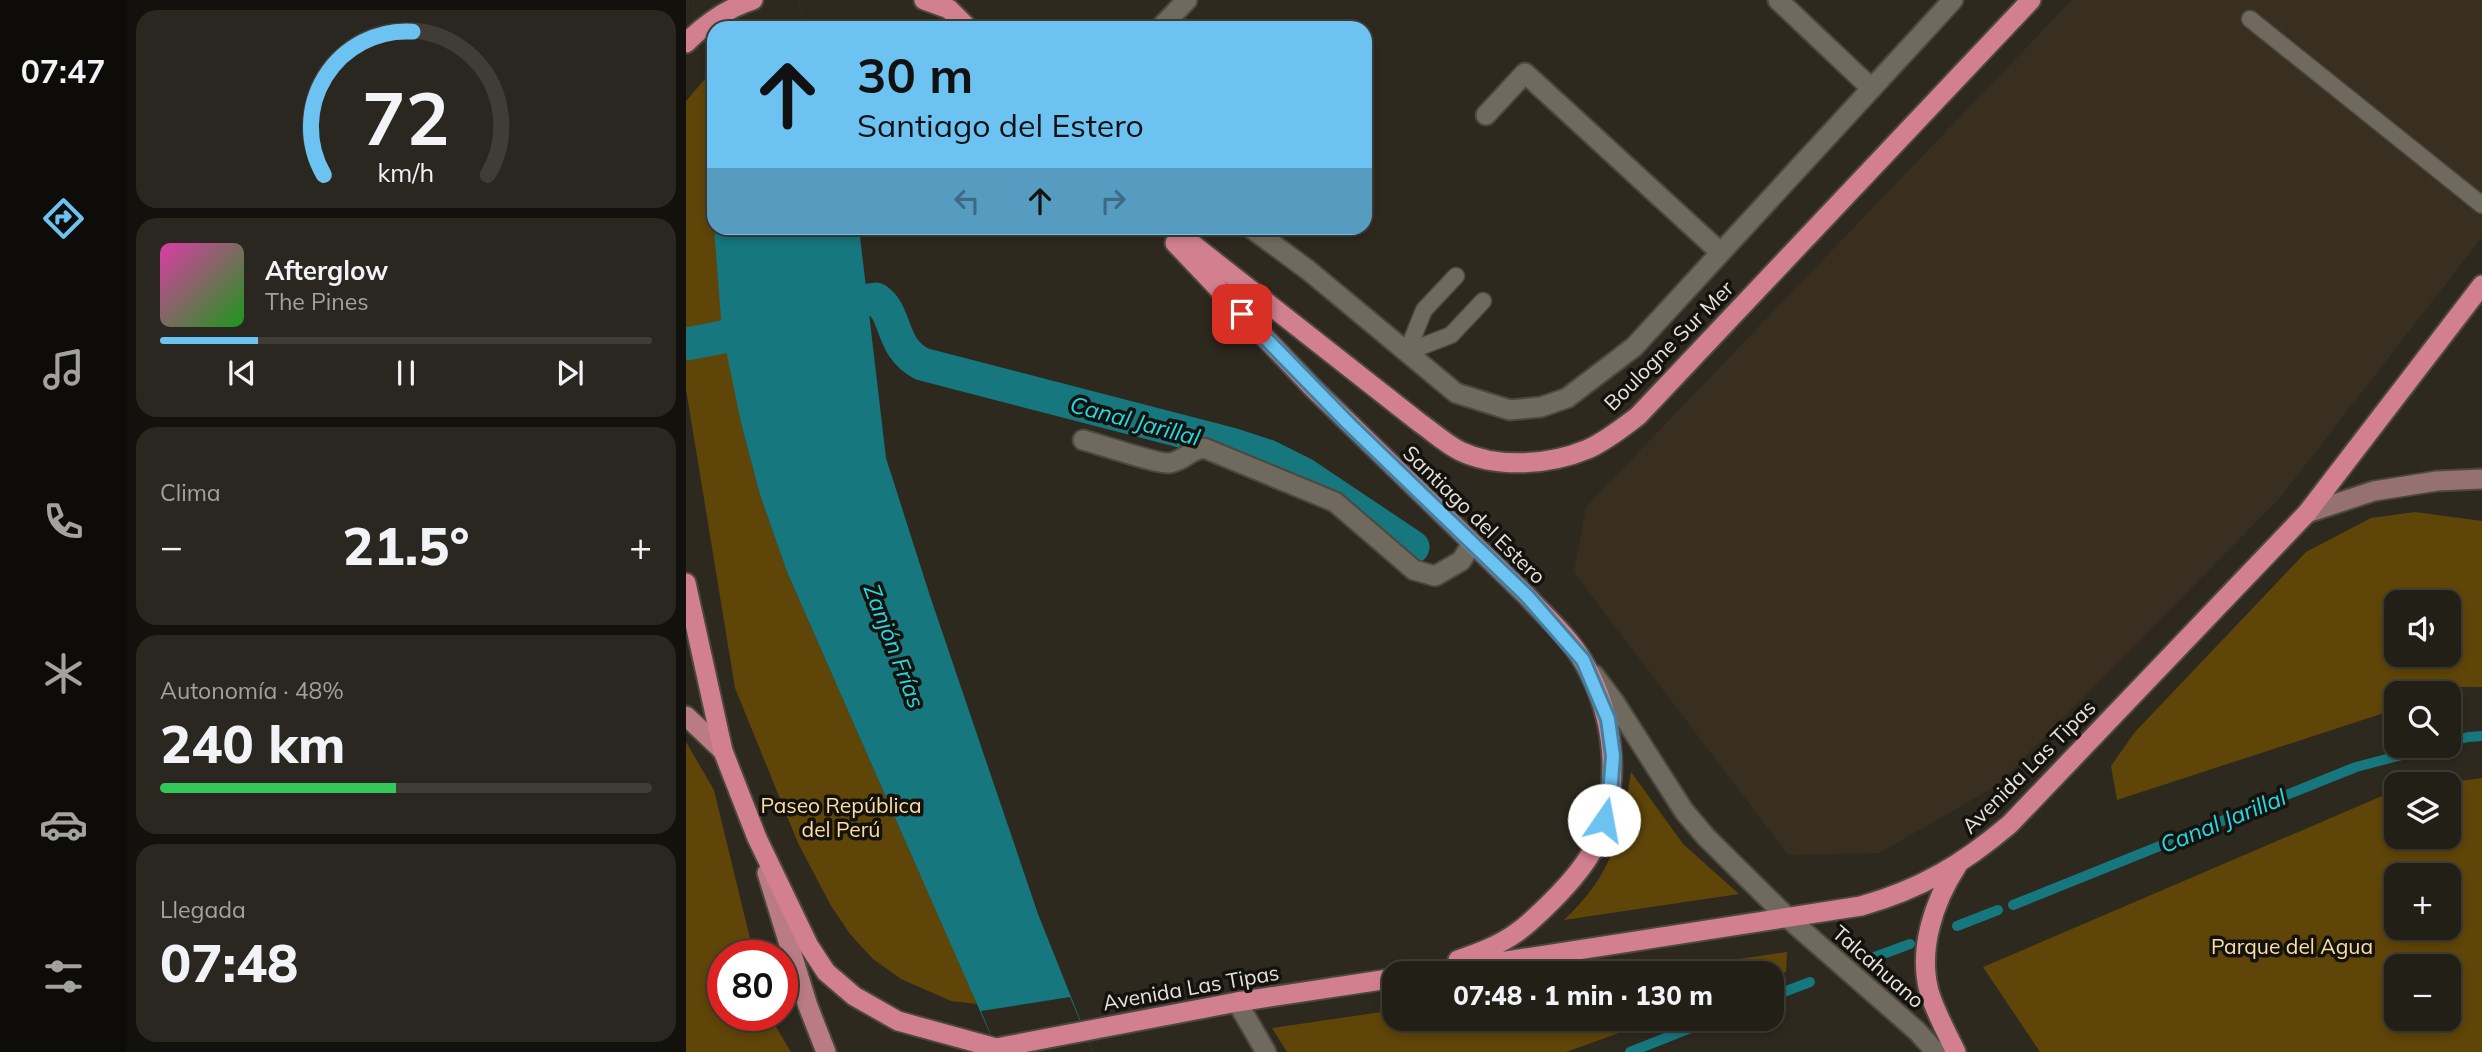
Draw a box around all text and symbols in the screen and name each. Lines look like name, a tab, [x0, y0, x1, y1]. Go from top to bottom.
text: 30 m	[857, 44, 973, 105]
icon: ahead	[742, 49, 833, 140]
text: 07:47	[21, 51, 105, 91]
text: 72	[362, 73, 450, 164]
text: Santiago del Estero	[857, 105, 1144, 145]
text: km/h	[378, 157, 434, 188]
icon: left	[948, 182, 986, 220]
icon: ahead	[1021, 182, 1059, 220]
icon: right	[1094, 182, 1132, 220]
icon: directions	[39, 194, 88, 243]
text: Afterglow	[265, 254, 388, 287]
street label: Boulogne Sur Mer	[1598, 275, 1739, 416]
pin	[1212, 284, 1272, 344]
text: The Pines	[265, 287, 369, 316]
icon: arrive	[1223, 295, 1261, 333]
icon: music	[39, 345, 88, 394]
icon: previous	[223, 354, 261, 392]
icon: pause	[387, 354, 425, 392]
icon: next	[551, 354, 589, 392]
water label: Canal Jarillal	[1067, 389, 1204, 452]
street label: Santiago del Estero	[1398, 440, 1551, 589]
text: Clima	[160, 478, 221, 507]
icon: phone	[39, 497, 88, 546]
text: 21.5°	[342, 513, 470, 578]
text: −	[160, 522, 183, 570]
text: +	[629, 522, 652, 570]
water label: Zanjón Frías	[858, 580, 931, 712]
map controls	[2384, 590, 2461, 1031]
button: sound	[2384, 590, 2461, 667]
icon: climate	[39, 649, 88, 698]
text: Autonomía · 48%	[160, 676, 344, 705]
button: search	[2384, 681, 2461, 758]
street label: Avenida Las Tipas	[1956, 694, 2101, 839]
text: 240 km	[160, 711, 345, 776]
button: layers	[2384, 772, 2461, 849]
water label: Canal Jarillal	[2156, 782, 2291, 859]
position arrow	[1567, 783, 1641, 857]
park label: Paseo República del Perú	[760, 792, 922, 842]
icon: car	[39, 800, 88, 849]
button: +	[2384, 863, 2461, 940]
text: Llegada	[160, 895, 246, 924]
street label: Talcahuano	[1828, 919, 1930, 1013]
text: 07:48	[160, 930, 298, 995]
park label: Parque del Agua	[2211, 933, 2373, 959]
speed limit sign: 80	[707, 940, 798, 1031]
icon: filters	[39, 952, 88, 1001]
button: −	[2384, 954, 2461, 1031]
street label: Avenida Las Tipas	[1101, 959, 1281, 1015]
text: 07:48 · 1 min · 130 m	[1453, 979, 1713, 1012]

